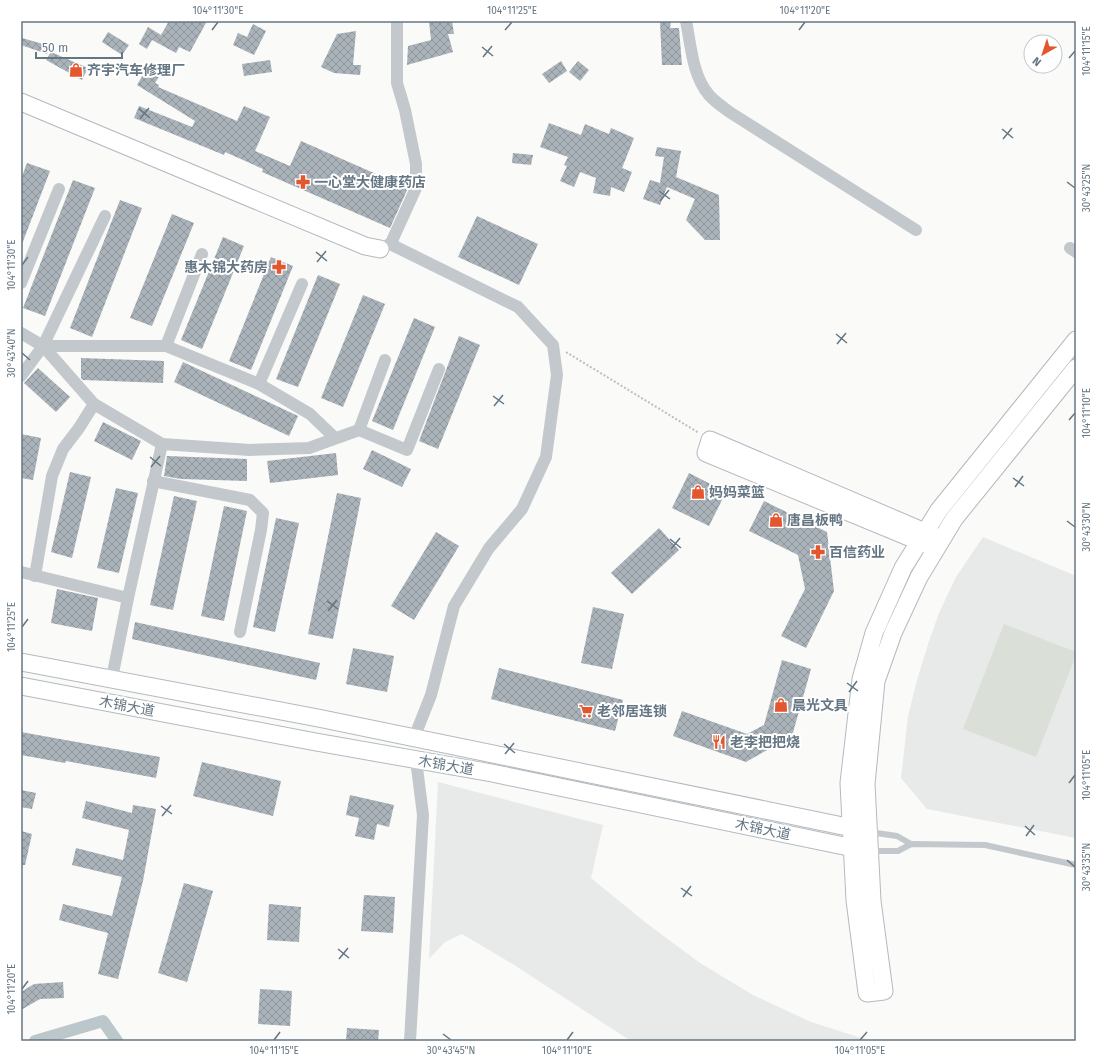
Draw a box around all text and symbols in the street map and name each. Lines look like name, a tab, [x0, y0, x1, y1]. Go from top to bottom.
text: 104°11'30"E	[193, 5, 243, 17]
text: 104°11'25"E	[487, 5, 537, 17]
text: 104°11'20"E	[780, 5, 830, 17]
text: 104°11'15"E	[1081, 26, 1093, 76]
scale bar	[36, 34, 122, 60]
north arrow	[1023, 34, 1063, 74]
text: 50 m	[42, 41, 68, 55]
text: N	[1030, 54, 1044, 69]
shop icon: 齐宇汽车修理厂	[68, 62, 84, 78]
place label: 齐宇汽车修理厂	[87, 62, 185, 79]
text: 30°43'25"N	[1081, 164, 1093, 212]
pharmacy icon: 一心堂大健康药店	[295, 174, 311, 190]
place label: 一心堂大健康药店	[314, 174, 426, 191]
text: 104°11'30"E	[6, 240, 18, 290]
place label: 惠木锦大药房	[184, 259, 268, 276]
pharmacy icon: 惠木锦大药房	[271, 259, 287, 275]
text: 30°43'40"N	[6, 328, 18, 378]
text: 104°11'10"E	[1081, 388, 1093, 438]
shop icon: 妈妈菜篮	[690, 484, 706, 500]
place label: 妈妈菜篮	[709, 484, 765, 501]
text: 30°43'30"N	[1081, 502, 1093, 552]
shop icon: 唐昌板鸭	[768, 512, 784, 528]
place label: 唐昌板鸭	[787, 512, 843, 529]
pharmacy icon: 百信药业	[810, 544, 826, 560]
place label: 百信药业	[829, 544, 885, 561]
text: 104°11'25"E	[6, 602, 18, 652]
street label: 木锦大道	[98, 693, 156, 720]
shop icon: 晨光文具	[773, 697, 789, 713]
place label: 晨光文具	[792, 697, 848, 714]
supermarket icon: 老邻居连锁	[578, 703, 594, 719]
place label: 老邻居连锁	[597, 703, 667, 720]
restaurant icon: 老李把把烧	[711, 734, 727, 750]
place label: 老李把把烧	[730, 734, 800, 751]
text: 104°11'05"E	[1081, 750, 1093, 800]
street label: 木锦大道	[417, 752, 475, 779]
street label: 木锦大道	[734, 815, 792, 844]
text: 30°43'35"N	[1081, 843, 1093, 891]
text: 104°11'20"E	[6, 964, 18, 1014]
text: 104°11'15"E	[249, 1045, 299, 1057]
text: 30°43'45"N	[427, 1045, 475, 1057]
text: 104°11'10"E	[542, 1045, 592, 1057]
text: 104°11'05"E	[835, 1045, 885, 1057]

